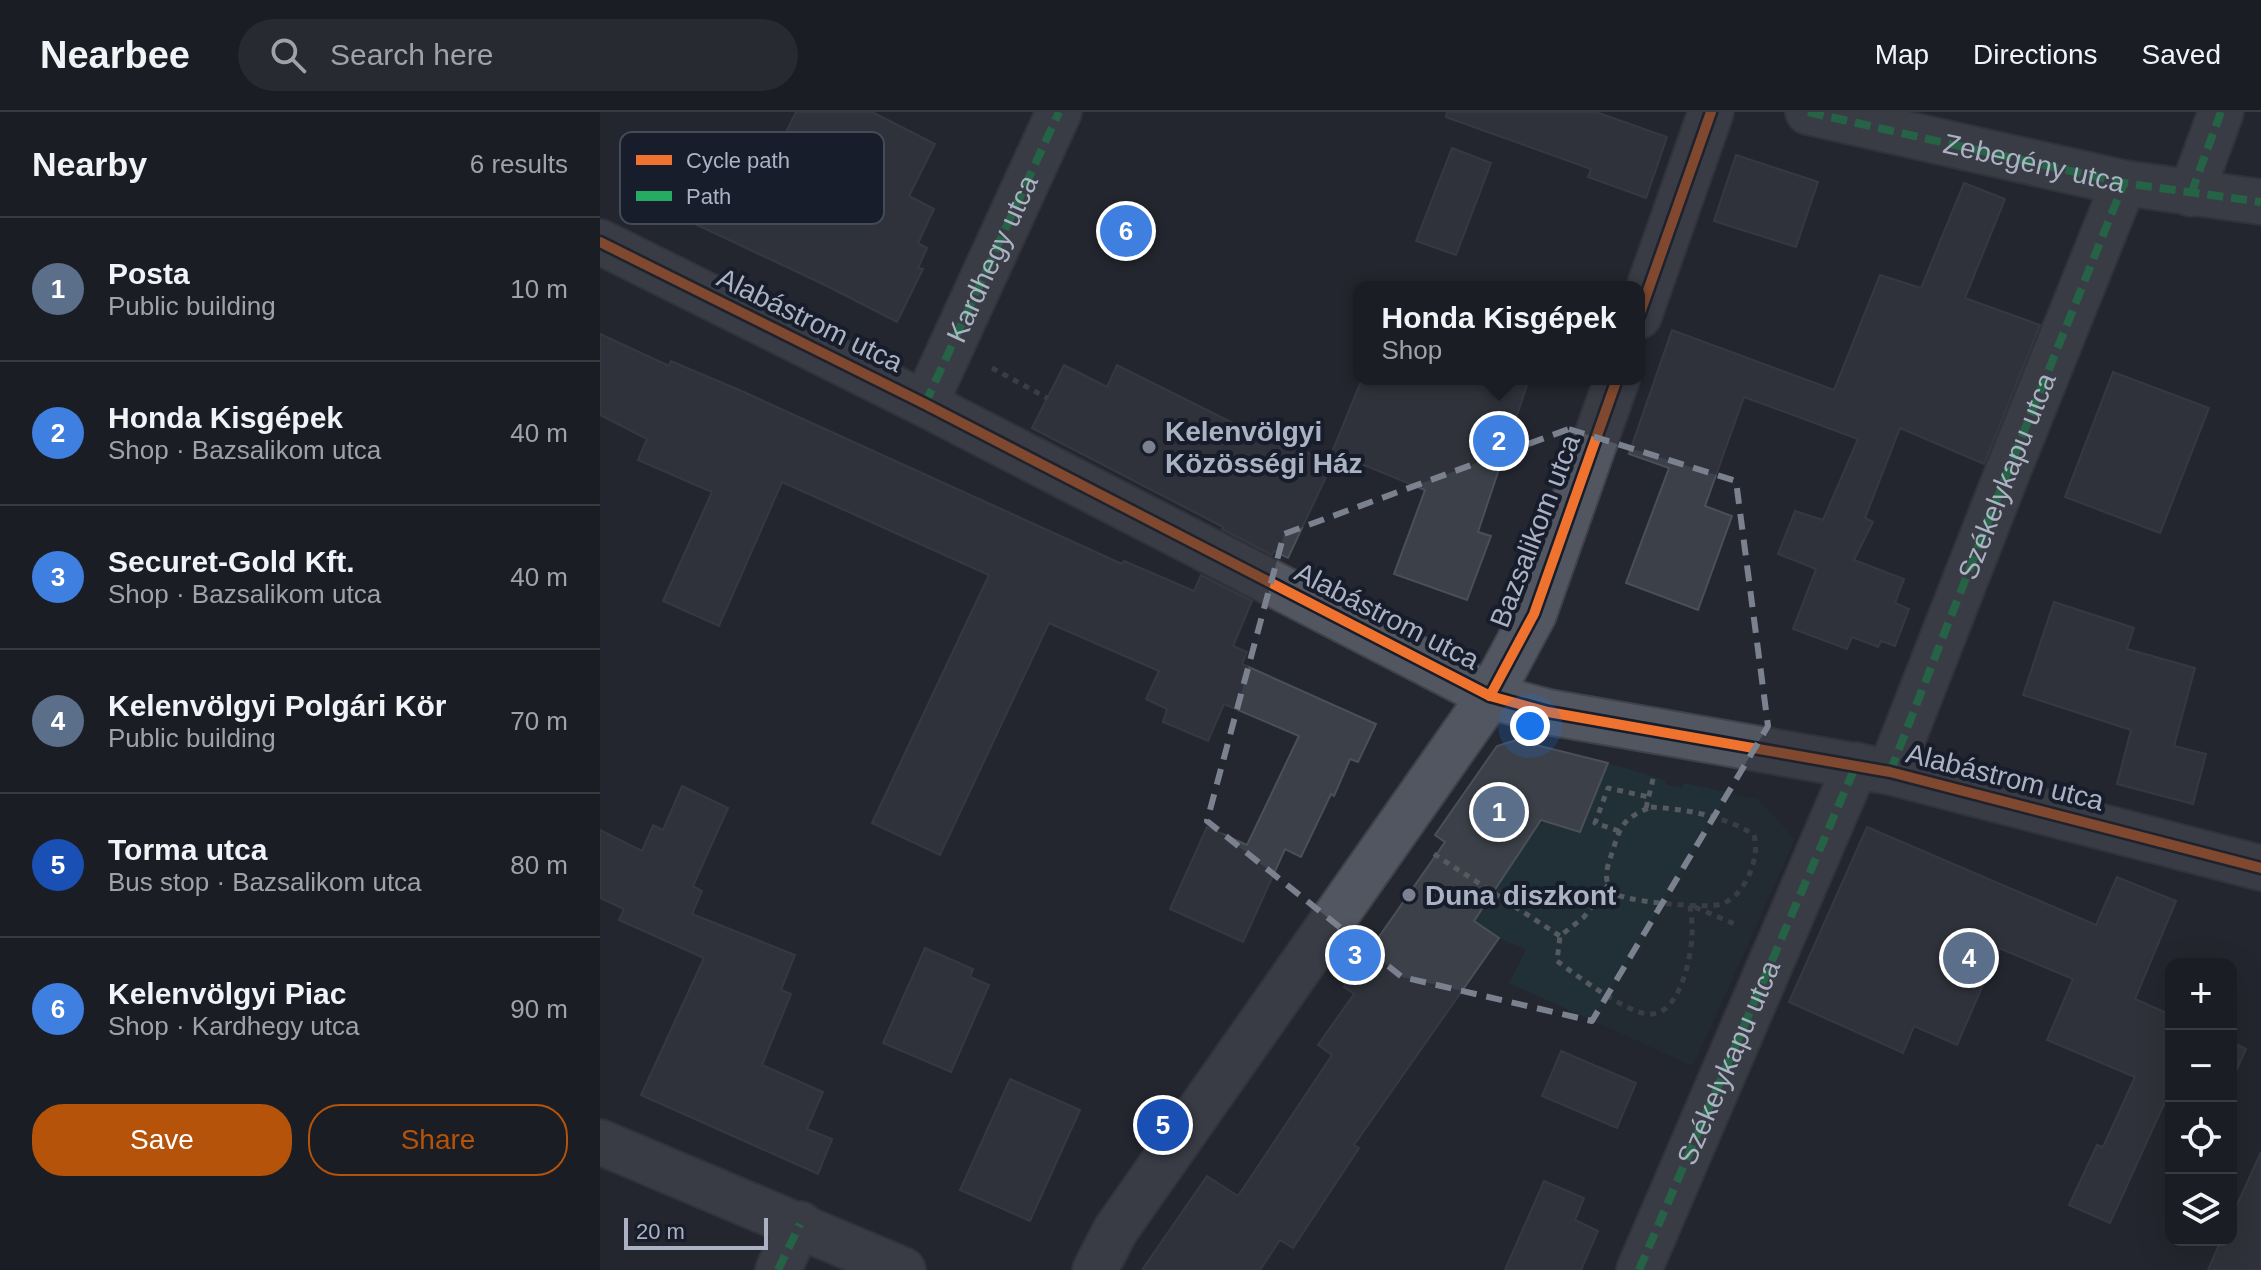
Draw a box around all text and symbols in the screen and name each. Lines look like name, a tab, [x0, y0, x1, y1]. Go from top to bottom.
search box	[238, 19, 798, 91]
icon: search	[266, 33, 310, 77]
text: Nearbee	[40, 34, 190, 76]
text: Search here	[330, 38, 493, 71]
text: Map	[1875, 39, 1929, 70]
text: Directions	[1973, 39, 2098, 70]
text: Saved	[2142, 39, 2221, 70]
street label: Zebegény utca	[1941, 127, 2129, 198]
legend	[620, 132, 884, 224]
text: Nearby	[32, 145, 147, 183]
text: Cycle path	[686, 148, 790, 173]
text: 6 results	[470, 149, 568, 179]
street label: Kardhegy utca	[940, 170, 1044, 347]
text: Path	[686, 184, 731, 209]
pin: 6	[1100, 201, 1152, 261]
text: Posta	[108, 257, 190, 290]
street label: Alabástrom utca	[712, 262, 908, 378]
text: 1	[51, 274, 65, 304]
text: 10 m	[510, 274, 568, 304]
popup	[1353, 281, 1645, 385]
text: Public building	[108, 291, 276, 321]
text: Honda Kisgépek	[1381, 301, 1617, 334]
text: Shop	[1381, 335, 1442, 365]
street label: Székelykapu utca	[1952, 368, 2062, 584]
text: Honda Kisgépek	[108, 401, 343, 434]
pin: 2	[1473, 411, 1525, 471]
place label: Kelenvölgyi Közösségi Ház	[1165, 416, 1363, 479]
text: 2	[51, 418, 65, 448]
text: 40 m	[510, 418, 568, 448]
street label: Bazsalikom utca	[1484, 430, 1586, 632]
text: Shop · Bazsalikom utca	[108, 435, 381, 465]
marker: Kelenvölgyi Közösségi Ház	[1140, 438, 1158, 456]
text: Securet-Gold Kft.	[108, 545, 355, 578]
street label: Alabástrom utca	[1290, 556, 1485, 676]
text: 3	[51, 562, 65, 592]
text: 40 m	[510, 562, 568, 592]
text: Shop · Bazsalikom utca	[108, 579, 381, 609]
text: Kelenvölgyi Polgári Kör	[108, 689, 446, 722]
text: 4	[51, 706, 65, 736]
text: 70 m	[510, 706, 568, 736]
your location	[1510, 706, 1550, 746]
text: Public building	[108, 723, 276, 753]
street label: Alabástrom utca	[1903, 737, 2107, 817]
pin: 1	[1473, 782, 1525, 842]
text: Torma utca	[108, 833, 267, 866]
text: 5	[51, 850, 65, 880]
text: 80 m	[510, 850, 568, 880]
text: Bus stop · Bazsalikom utca	[108, 867, 422, 897]
place label: Duna diszkont	[1425, 880, 1616, 911]
marker: Duna diszkont	[1400, 886, 1418, 904]
pin: 3	[1329, 925, 1381, 985]
pin: 4	[1943, 928, 1995, 988]
street label: Székelykapu utca	[1671, 955, 1786, 1169]
map controls	[2165, 958, 2237, 1246]
button: +	[2165, 958, 2237, 1030]
text: Kelenvölgyi Piac	[108, 977, 346, 1010]
text: 6	[51, 994, 65, 1024]
text: 90 m	[510, 994, 568, 1024]
text: Shop · Kardhegy utca	[108, 1011, 360, 1041]
button: −	[2165, 1030, 2237, 1102]
pin: 5	[1137, 1095, 1189, 1155]
button: locate	[2165, 1102, 2237, 1174]
button: Save	[32, 1104, 292, 1176]
button: Share	[308, 1104, 568, 1176]
button: layers	[2165, 1174, 2237, 1246]
scale bar	[624, 1214, 768, 1250]
text: 20 m	[636, 1219, 685, 1244]

